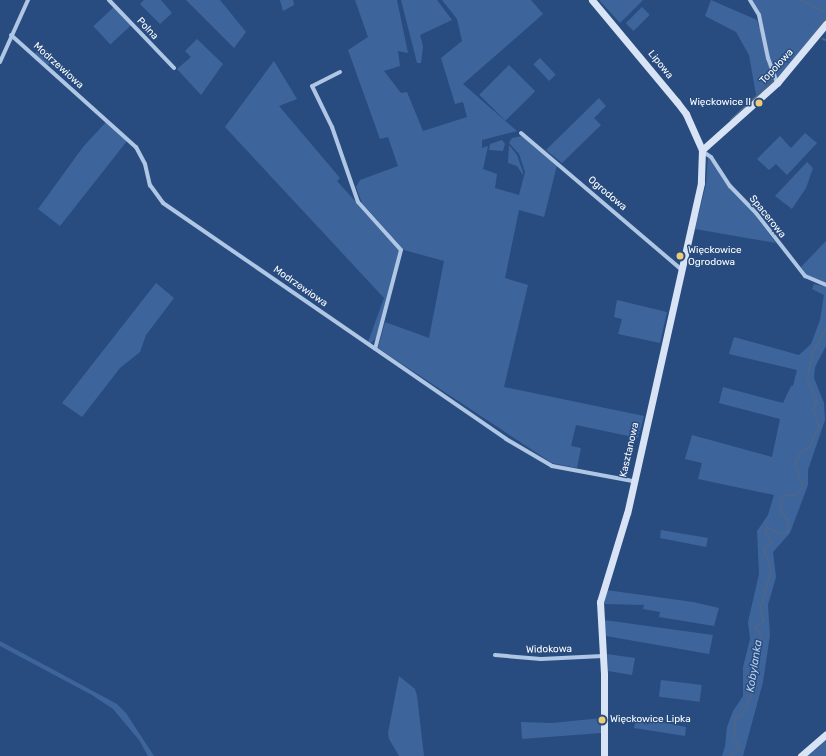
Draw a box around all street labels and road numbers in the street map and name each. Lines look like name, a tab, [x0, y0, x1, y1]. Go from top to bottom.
street label: Polna	[134, 15, 160, 43]
street label: Modrzewiowa	[30, 40, 86, 92]
street label: Topolowa	[758, 47, 796, 87]
street label: Lipowa	[645, 48, 675, 82]
street label: Ogrodowa	[585, 174, 629, 214]
street label: Spacerowa	[746, 193, 788, 241]
street label: Modrzewiowa	[271, 264, 329, 310]
street label: Kasztanowa	[618, 421, 642, 479]
street label: Widokowa	[526, 644, 572, 656]

